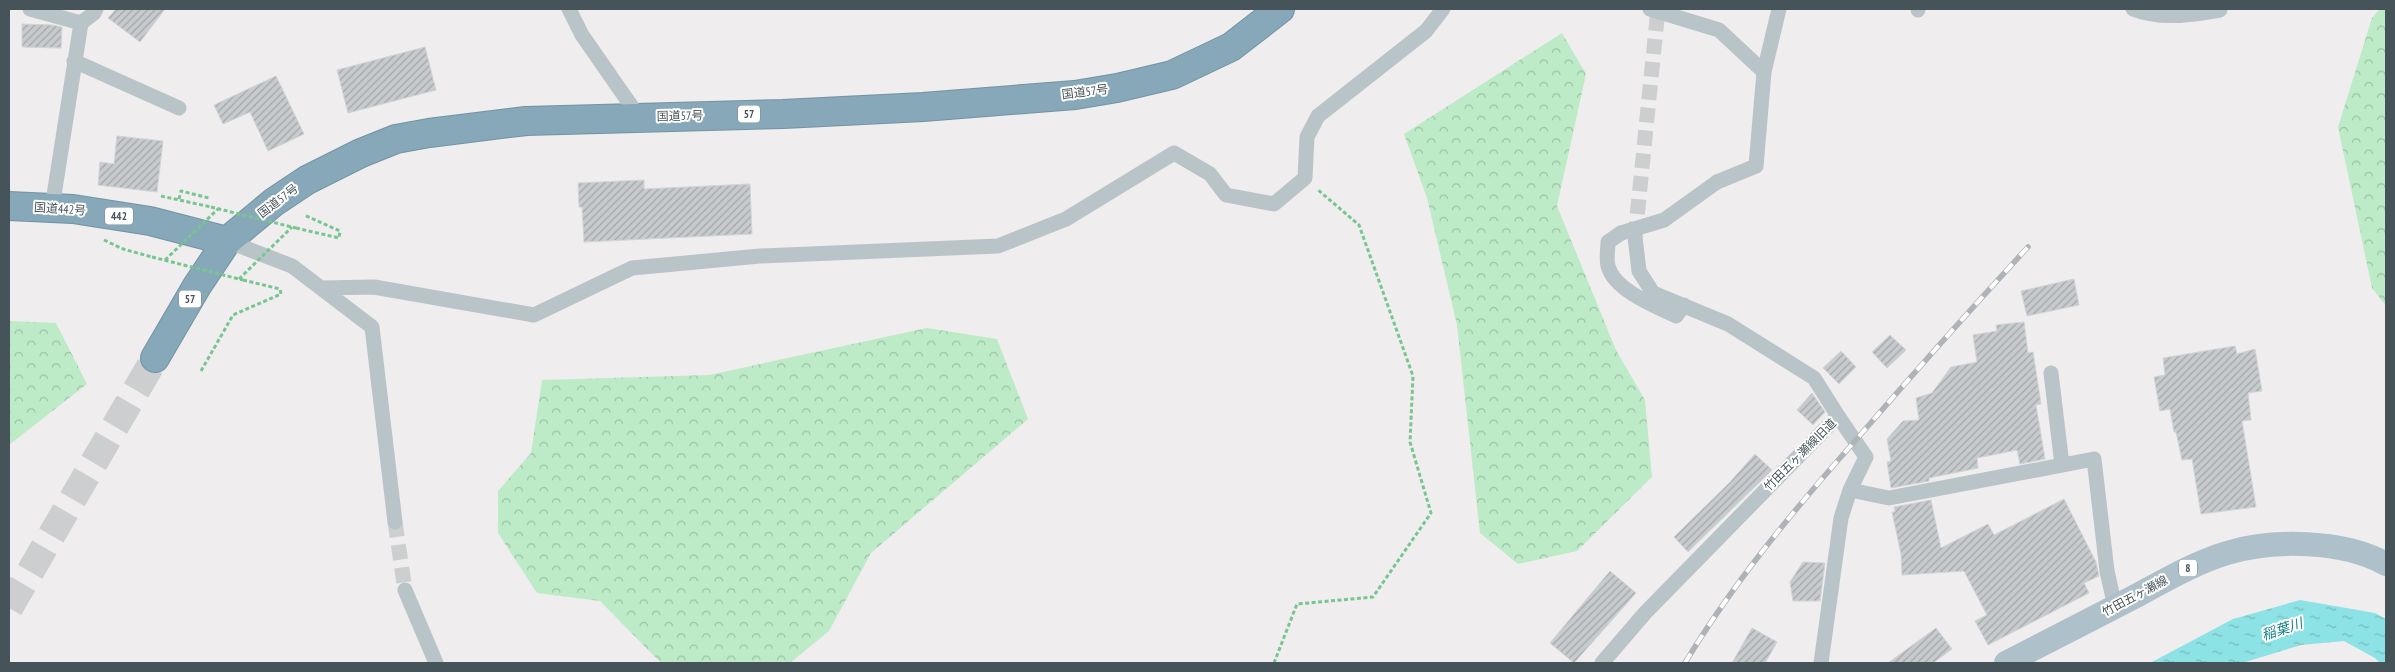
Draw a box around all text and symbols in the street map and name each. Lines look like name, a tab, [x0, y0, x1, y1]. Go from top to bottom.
street label: 国道57号	[1061, 81, 1109, 102]
road number: 57	[738, 106, 760, 122]
street label: 国道57号	[656, 108, 704, 123]
street label: 国道57号	[254, 181, 301, 221]
street label: 国道442号	[33, 199, 87, 218]
road number: 442	[105, 208, 133, 225]
road number: 57	[179, 290, 201, 308]
street label: 竹田五ヶ瀬線旧道	[1760, 415, 1839, 494]
road number: 8	[2179, 560, 2197, 576]
street label: 竹田五ヶ瀬線	[2099, 572, 2170, 619]
water label: 稲葉川	[2259, 613, 2307, 644]

